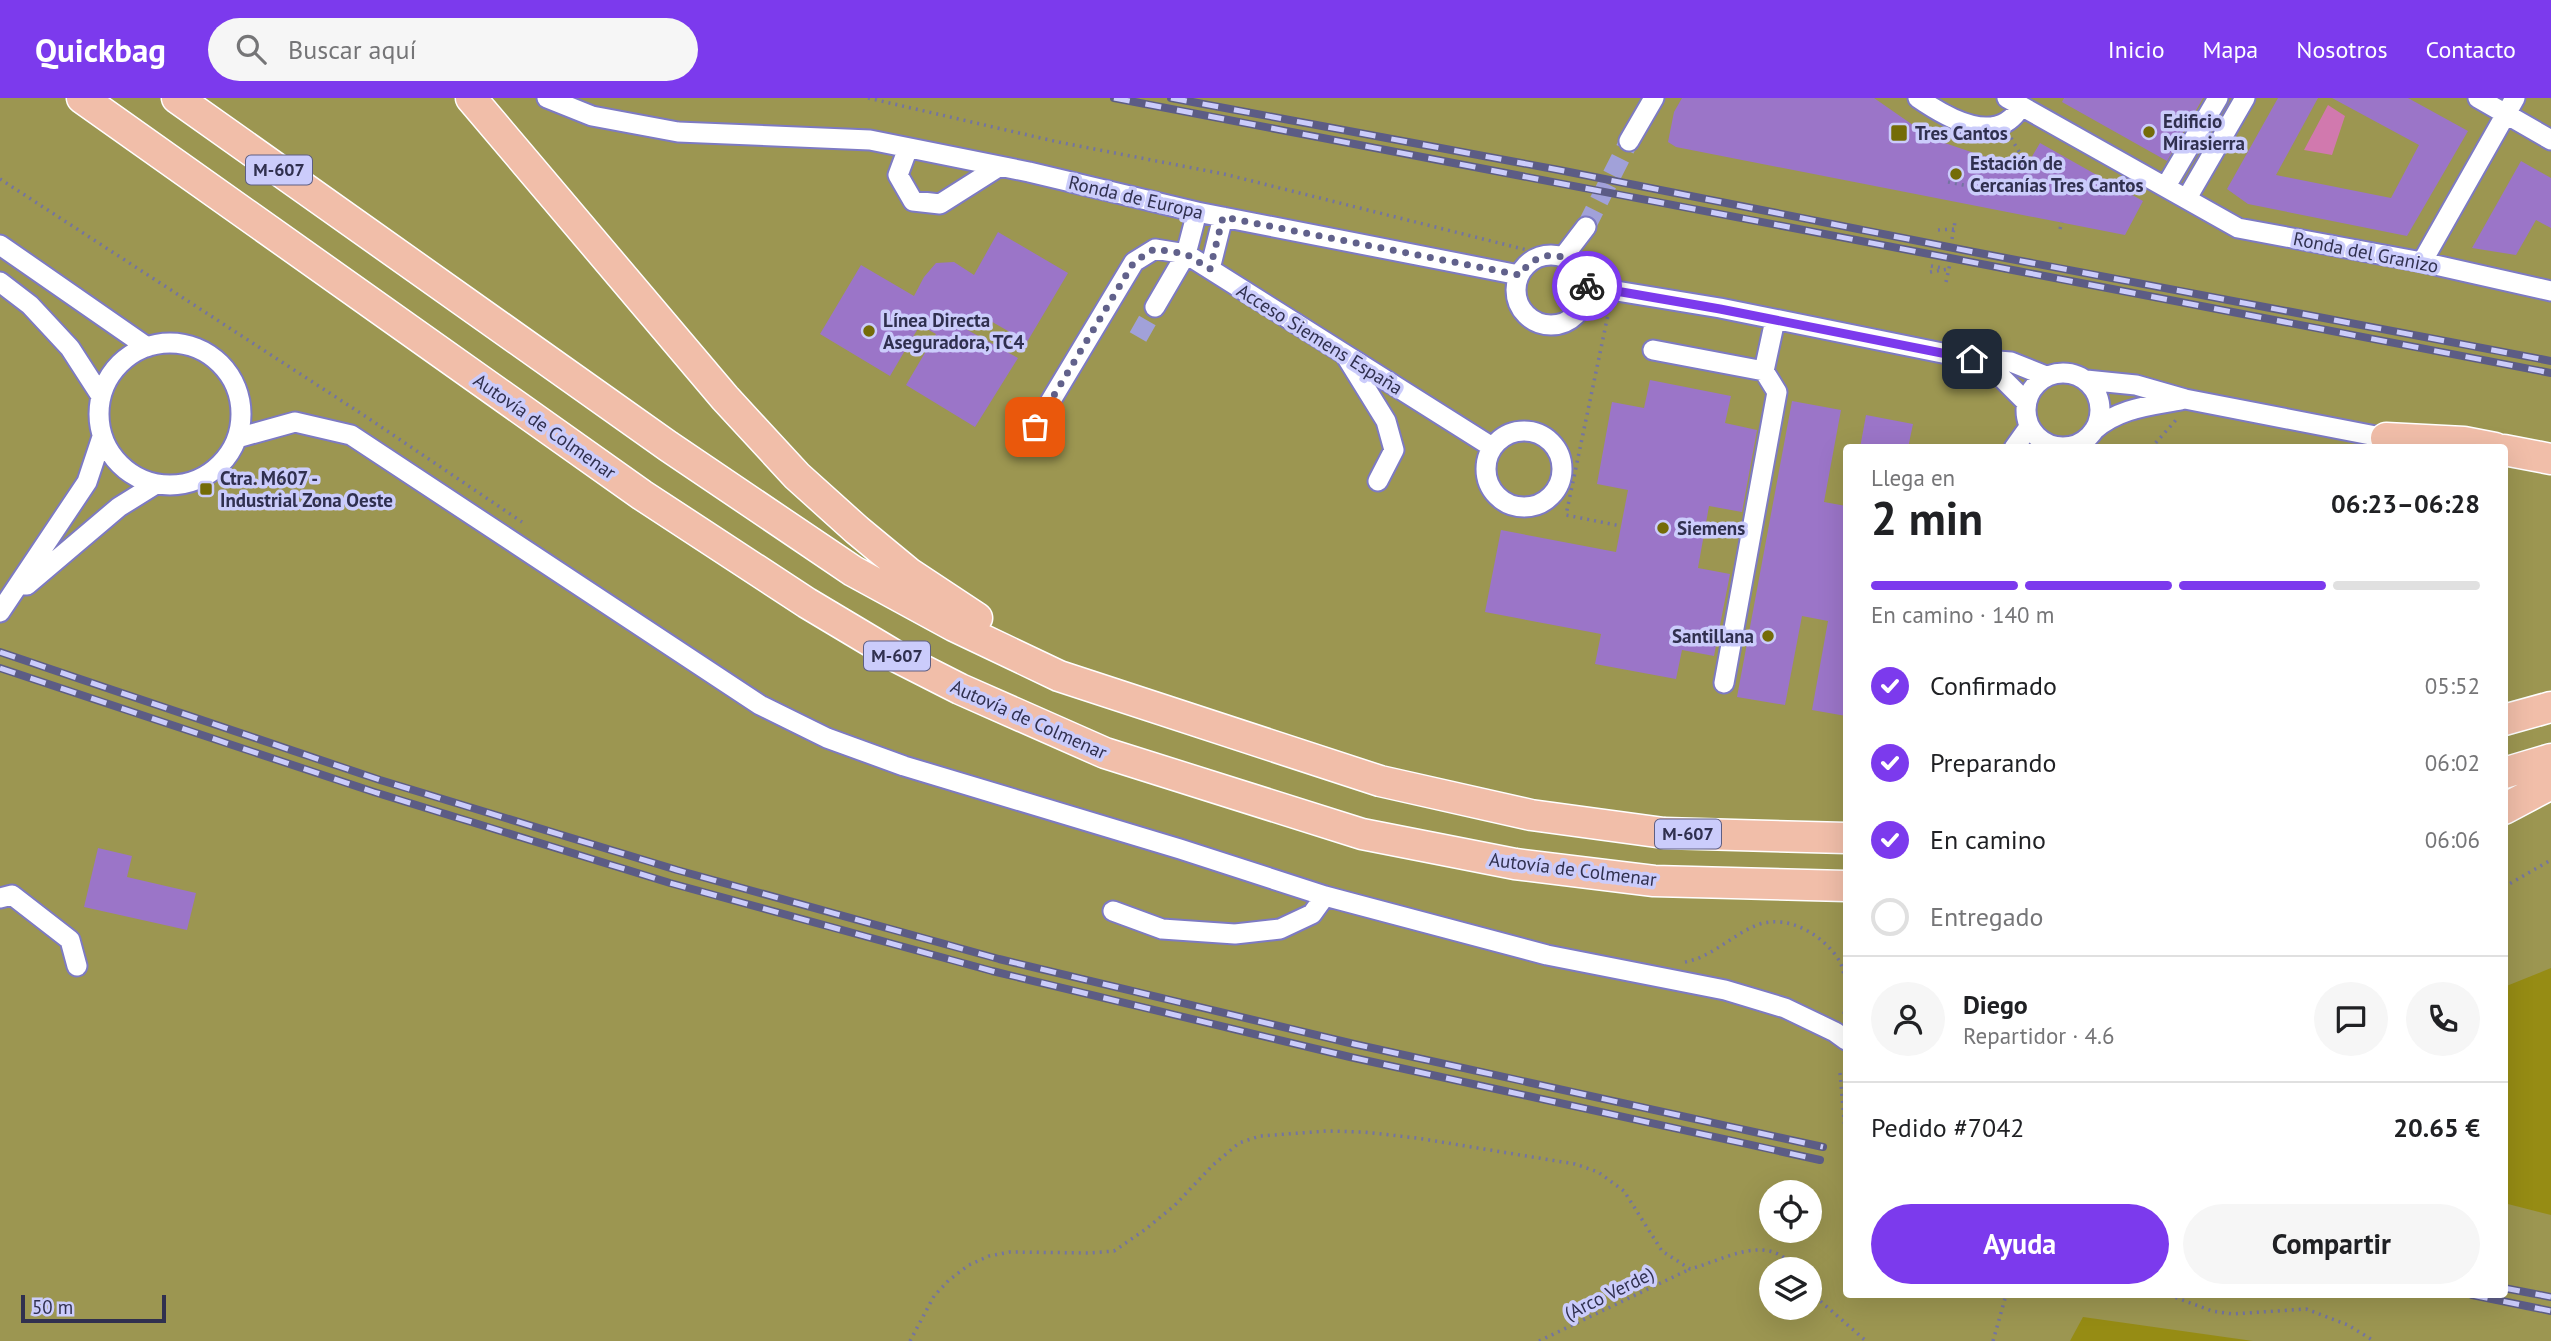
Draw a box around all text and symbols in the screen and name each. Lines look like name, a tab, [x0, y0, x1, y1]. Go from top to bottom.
search box	[208, 18, 698, 81]
text: Quickbag	[35, 28, 166, 71]
icon: search	[232, 30, 270, 68]
text: Buscar aquí	[288, 33, 416, 66]
text: Inicio	[2108, 34, 2165, 65]
text: Mapa	[2203, 34, 2258, 65]
text: Nosotros	[2296, 34, 2388, 65]
text: Contacto	[2426, 34, 2516, 65]
place label: Edificio Mirasierra	[2163, 109, 2245, 155]
place label: Tres Cantos	[1915, 121, 2008, 145]
marker: Tres Cantos	[1889, 123, 1909, 143]
marker: Edificio Mirasierra	[2141, 124, 2157, 140]
place label: Estación de Cercanías Tres Cantos	[1970, 151, 2144, 197]
road number: M-607	[246, 156, 312, 184]
marker: Estación de Cercanías Tres Cantos	[1948, 166, 1964, 182]
street label: Ronda de Europa	[1066, 170, 1206, 224]
street label: Ronda del Granizo	[2291, 226, 2441, 278]
courier	[1552, 251, 1622, 321]
icon: bike	[1568, 267, 1606, 305]
street label: Acceso Siemens España	[1233, 278, 1407, 400]
place label: Línea Directa Aseguradora, TC4	[883, 308, 1024, 354]
marker: Línea Directa Aseguradora, TC4	[861, 323, 877, 339]
pin	[1942, 329, 2002, 389]
icon: home	[1953, 340, 1991, 378]
street label: Autovía de Colmenar	[469, 368, 621, 484]
pin	[1005, 397, 1065, 457]
icon: bag	[1016, 408, 1054, 446]
text: Llega en	[1871, 463, 1955, 492]
place label: Ctra. M607 - Industrial Zona Oeste	[220, 466, 393, 512]
marker: Ctra. M607 - Industrial Zona Oeste	[198, 481, 214, 497]
text: 06:23–06:28	[2331, 487, 2480, 520]
text: 2 min	[1871, 488, 1983, 548]
place label: Siemens	[1677, 516, 1745, 540]
marker: Siemens	[1655, 520, 1671, 536]
text: En camino · 140 m	[1871, 600, 2054, 629]
place label: Santillana	[1672, 624, 1754, 648]
marker: Santillana	[1760, 628, 1776, 644]
road number: M-607	[864, 642, 930, 670]
icon: check	[1871, 667, 1909, 705]
text: Confirmado	[1930, 669, 2057, 702]
text: 05:52	[2425, 671, 2480, 700]
street label: Autovía de Colmenar	[947, 674, 1111, 764]
icon: check	[1871, 744, 1909, 782]
text: Preparando	[1930, 746, 2057, 779]
text: 06:02	[2425, 748, 2480, 777]
road number: M-607	[1655, 820, 1721, 848]
icon: check	[1871, 821, 1909, 859]
text: En camino	[1930, 823, 2046, 856]
text: 06:06	[2425, 825, 2480, 854]
street label: Autovía de Colmenar	[1488, 847, 1659, 891]
text: Entregado	[1930, 900, 2044, 933]
button: person	[1871, 982, 1945, 1056]
button: chat	[2314, 982, 2388, 1056]
button: phone	[2406, 982, 2480, 1056]
text: Diego	[1963, 988, 2028, 1021]
text: Repartidor · 4.6	[1963, 1021, 2115, 1050]
text: Pedido #7042	[1871, 1111, 2024, 1144]
text: 20.65 €	[2393, 1111, 2480, 1144]
map controls	[1759, 1180, 1822, 1320]
button: locate	[1759, 1180, 1822, 1243]
button: Ayuda	[1871, 1204, 2169, 1284]
button: Compartir	[2183, 1204, 2480, 1284]
button: layers	[1759, 1257, 1822, 1320]
street label: (Arco Verde)	[1560, 1261, 1658, 1325]
scale bar	[21, 1292, 166, 1324]
text: 50 m	[32, 1295, 73, 1319]

